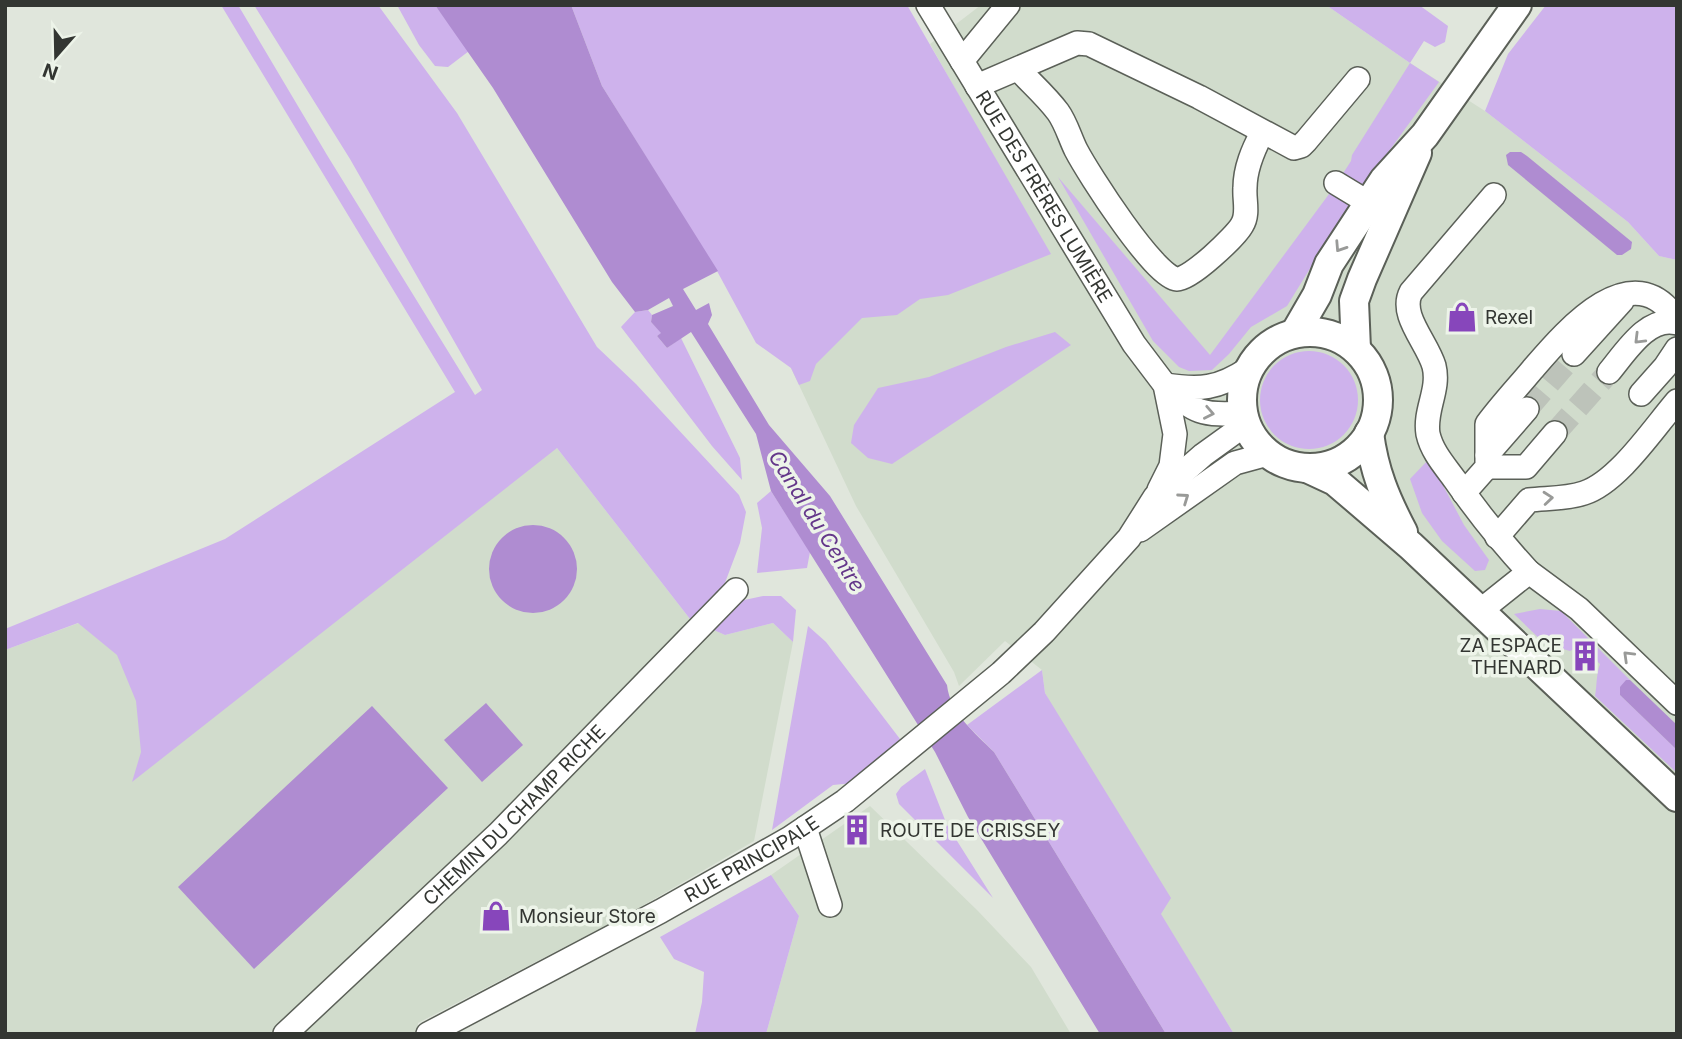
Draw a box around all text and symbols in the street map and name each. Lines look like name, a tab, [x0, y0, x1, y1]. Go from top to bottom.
north arrow	[21, 21, 91, 91]
text: N	[40, 58, 61, 85]
street label: RUE DES FRÈRES LUMIÈRE	[971, 86, 1118, 307]
one-way arrow	[1335, 240, 1348, 253]
shop icon: Rexel	[1445, 300, 1479, 334]
place label: Rexel	[1485, 306, 1533, 329]
one-way arrow	[1634, 330, 1647, 343]
one-way arrow	[1203, 404, 1215, 419]
water label: Canal du Centre	[763, 446, 871, 596]
one-way arrow	[1542, 491, 1553, 506]
one-way arrow	[1176, 494, 1189, 506]
place label: ZA ESPACE THENARD	[1459, 634, 1562, 679]
building icon: ZA ESPACE THENARD	[1568, 639, 1602, 673]
one-way arrow	[1623, 651, 1636, 664]
street label: CHEMIN DU CHAMP RICHE	[418, 720, 610, 910]
street label: RUE PRINCIPALE	[680, 810, 823, 907]
building icon: ROUTE DE CRISSEY	[840, 813, 874, 847]
place label: ROUTE DE CRISSEY	[880, 819, 1060, 842]
shop icon: Monsieur Store	[479, 899, 513, 933]
place label: Monsieur Store	[519, 905, 656, 928]

